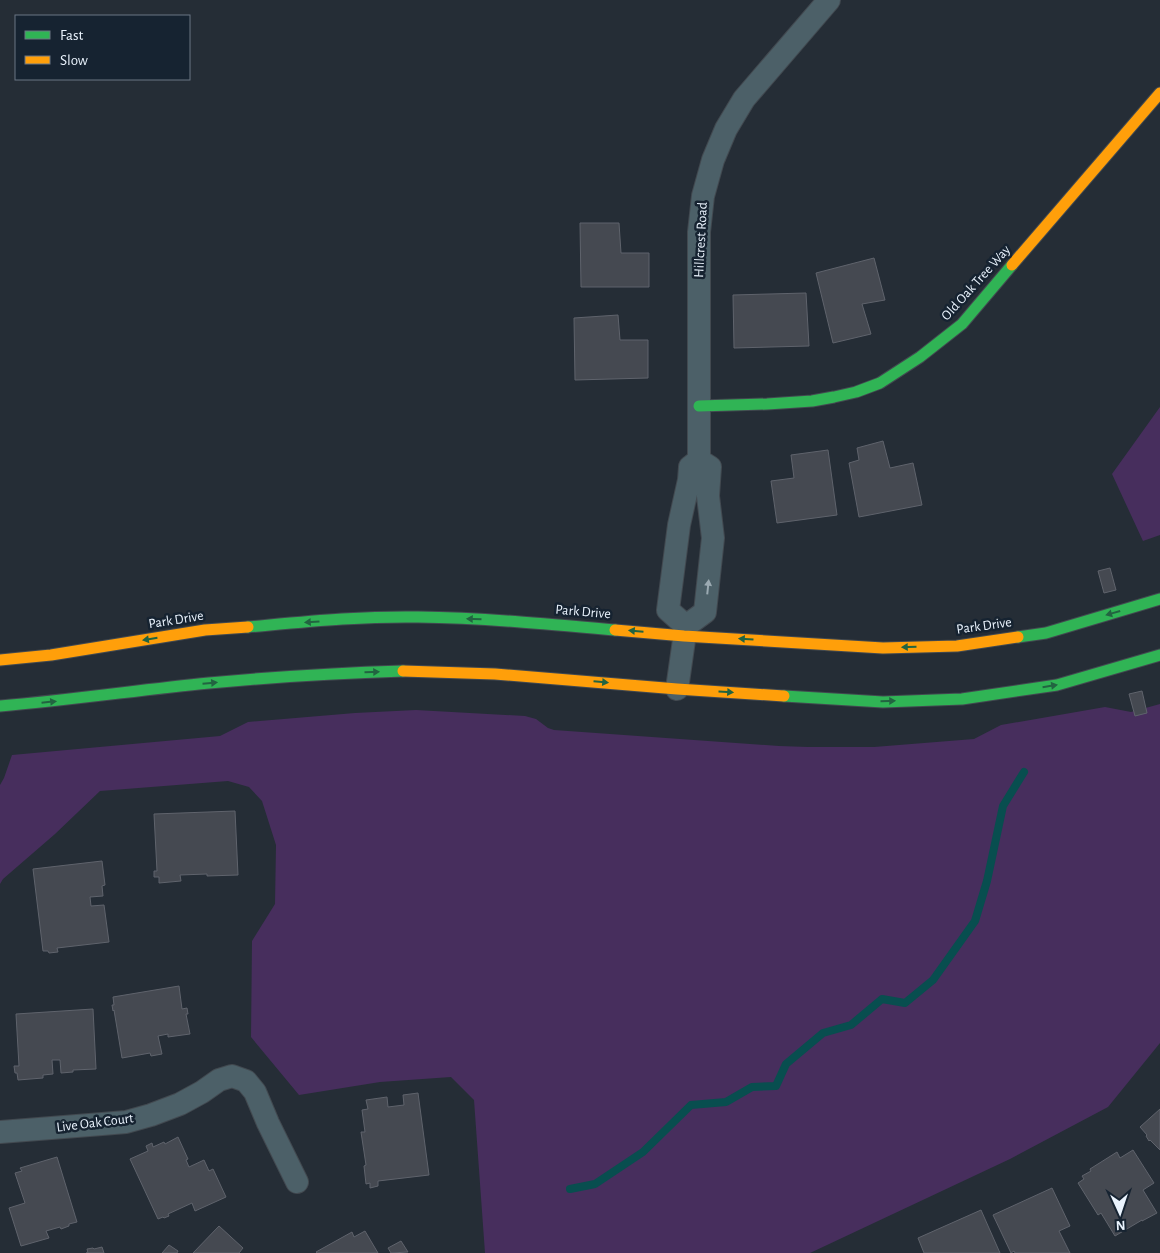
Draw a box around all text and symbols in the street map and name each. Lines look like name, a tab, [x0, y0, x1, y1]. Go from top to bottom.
legend	[15, 15, 190, 80]
text: Fast	[60, 28, 84, 43]
text: Slow	[60, 53, 88, 68]
street label: Hillcrest Road	[692, 202, 710, 278]
street label: Old Oak Tree Way	[939, 243, 1013, 323]
one-way arrow	[705, 579, 713, 595]
street label: Park Drive	[555, 603, 611, 621]
street label: Park Drive	[147, 609, 205, 631]
one-way arrow	[1106, 610, 1121, 618]
one-way arrow	[466, 615, 482, 623]
street label: Park Drive	[955, 615, 1013, 637]
one-way arrow	[303, 618, 319, 626]
one-way arrow	[628, 627, 644, 635]
one-way arrow	[738, 635, 754, 643]
one-way arrow	[142, 636, 158, 644]
one-way arrow	[900, 644, 916, 652]
one-way arrow	[364, 668, 380, 676]
one-way arrow	[202, 679, 218, 687]
one-way arrow	[593, 679, 609, 687]
one-way arrow	[1042, 682, 1058, 690]
one-way arrow	[718, 688, 734, 696]
one-way arrow	[880, 697, 896, 705]
one-way arrow	[41, 698, 57, 706]
street label: Live Oak Court	[56, 1111, 135, 1135]
north arrow	[1095, 1188, 1145, 1238]
text: N	[1115, 1218, 1126, 1232]

